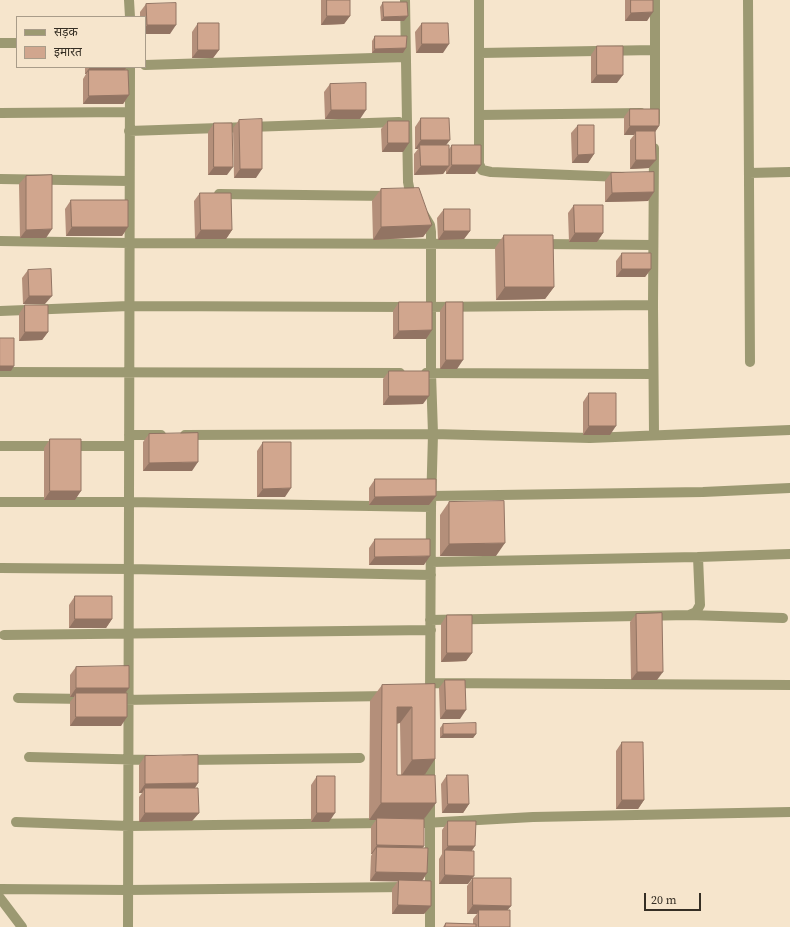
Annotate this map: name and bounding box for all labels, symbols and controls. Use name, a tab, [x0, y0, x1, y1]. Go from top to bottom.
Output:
legend	[16, 16, 146, 68]
text: सड़क	[54, 24, 78, 40]
text: इमारत	[54, 44, 82, 60]
scale bar	[646, 885, 703, 911]
text: 20 m	[651, 892, 677, 908]

